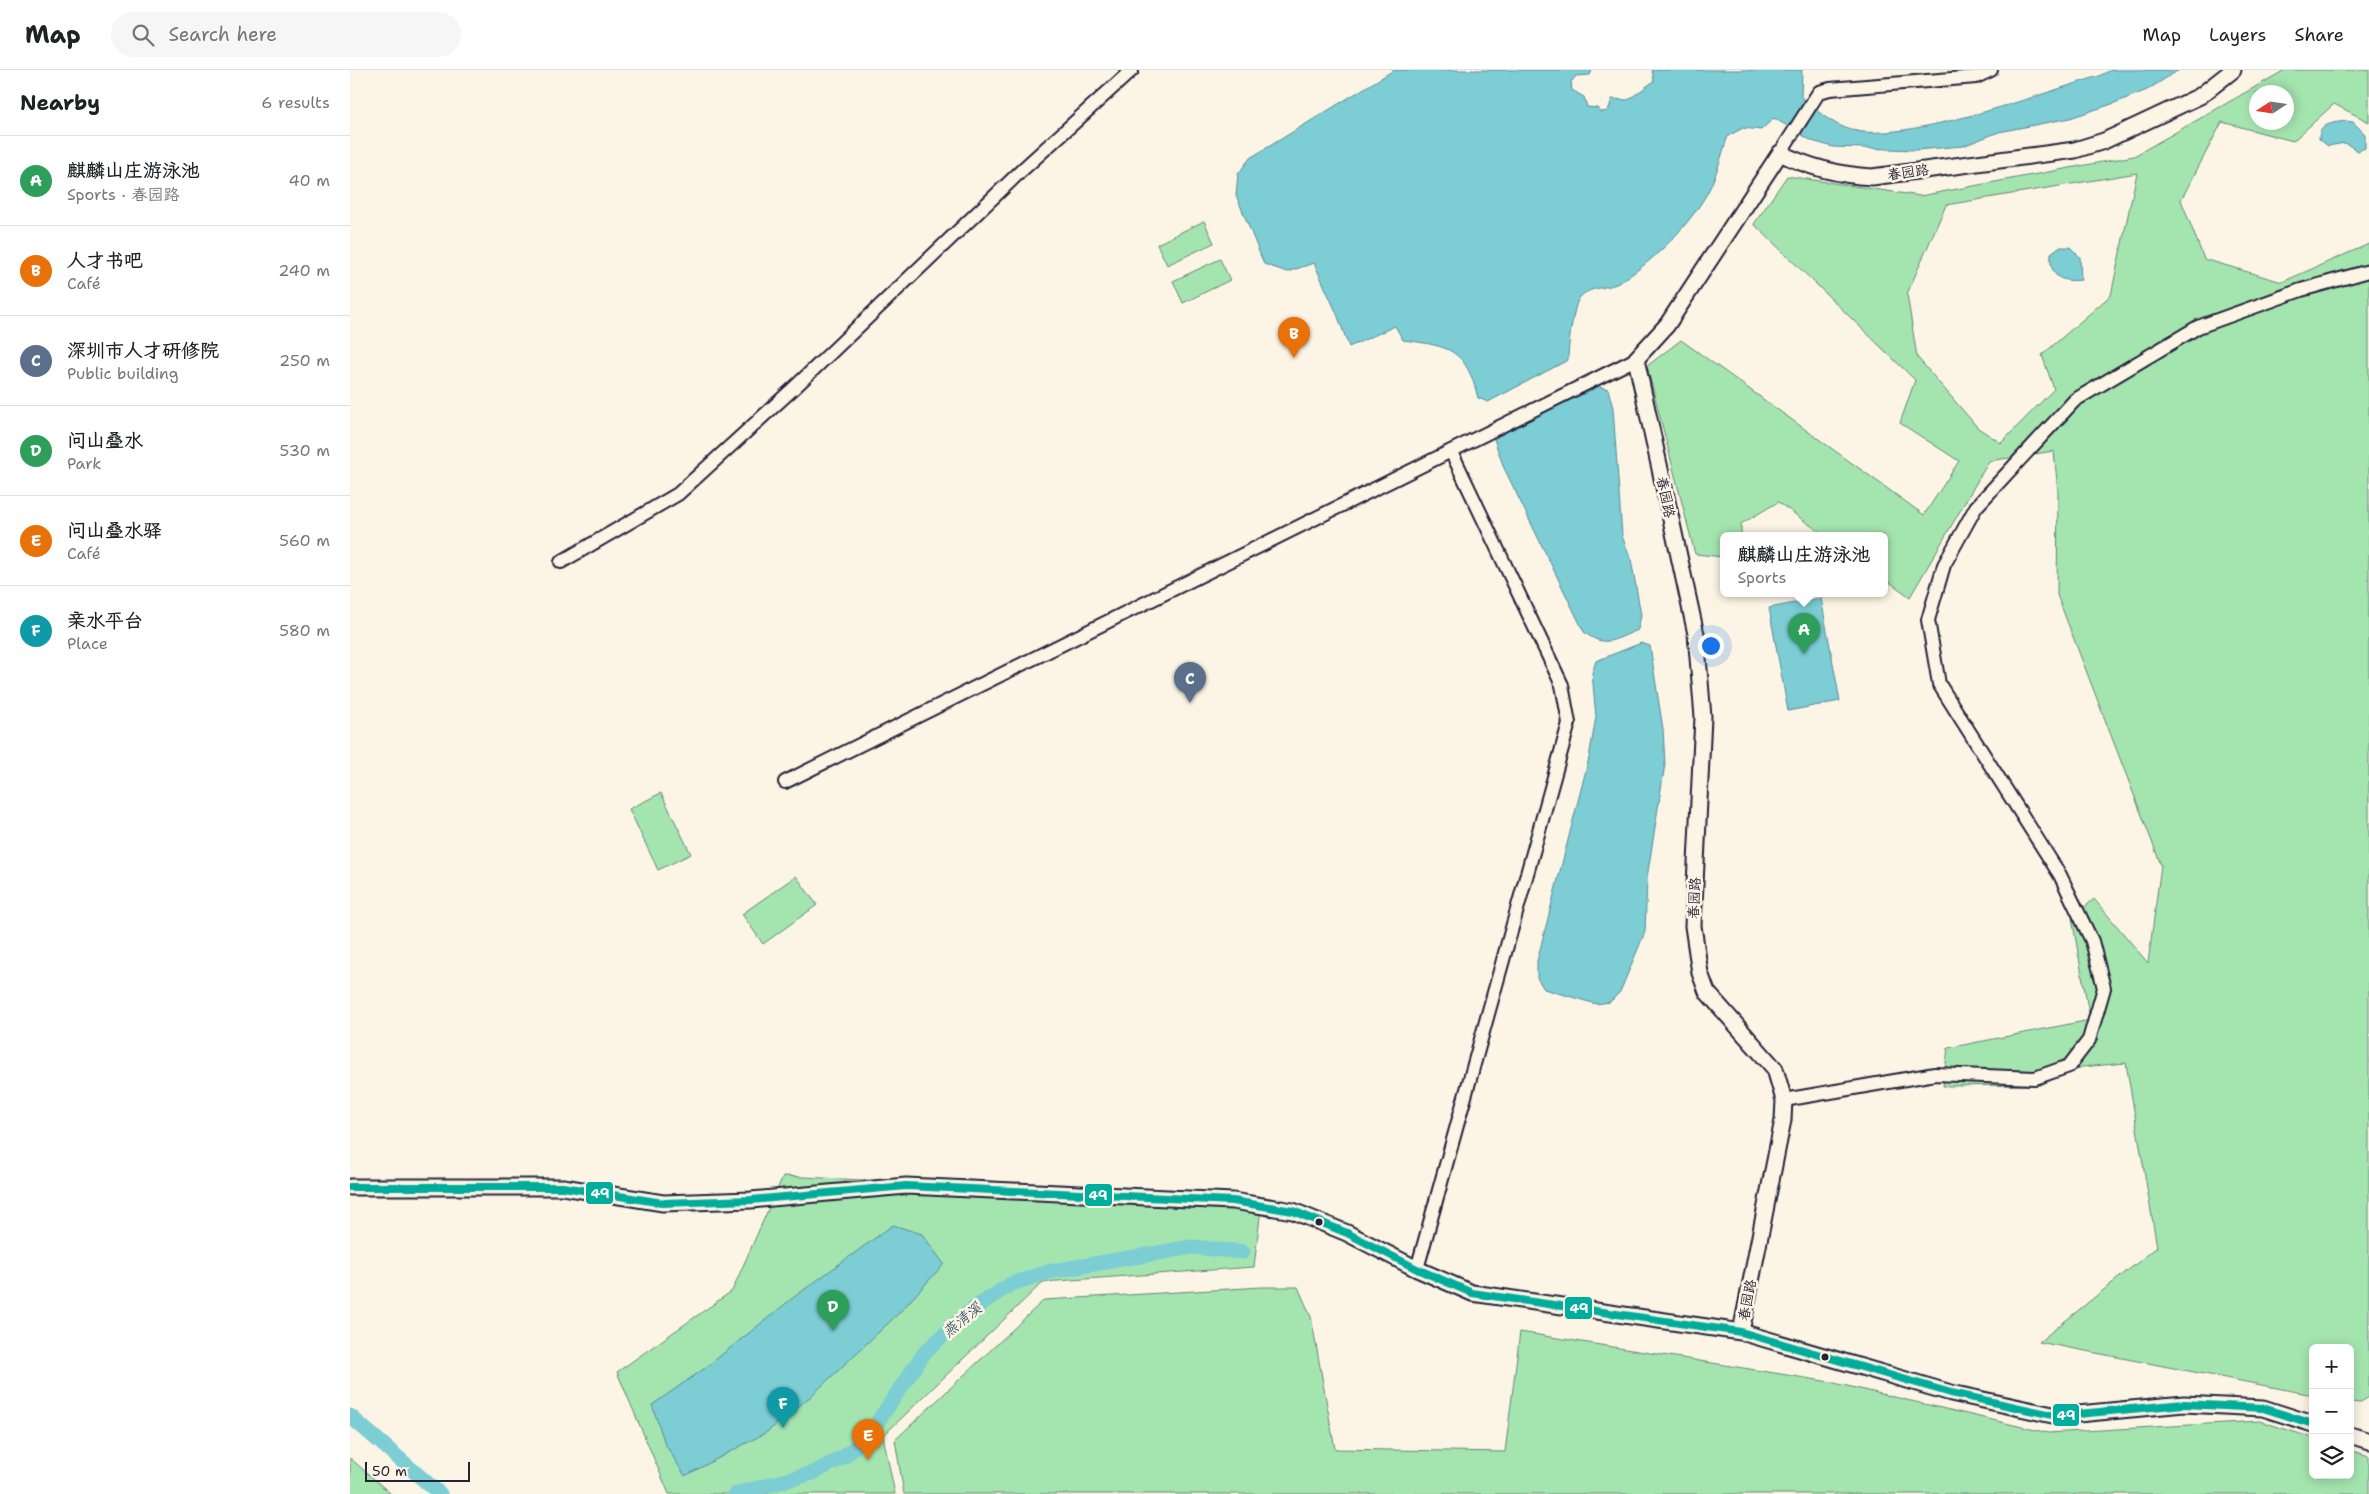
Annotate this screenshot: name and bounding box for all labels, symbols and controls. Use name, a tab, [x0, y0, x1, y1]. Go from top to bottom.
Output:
search box	[111, 12, 461, 57]
text: Map	[25, 19, 81, 51]
icon: search	[129, 21, 157, 49]
text: Search here	[169, 22, 277, 47]
text: Map	[2143, 23, 2181, 47]
text: Layers	[2209, 23, 2266, 47]
text: Share	[2294, 23, 2344, 47]
north arrow	[2249, 85, 2294, 130]
text: Nearby	[20, 89, 100, 117]
text: 6 results	[261, 92, 330, 113]
text: 麒麟山庄游泳池	[67, 158, 200, 183]
street label: 春园路	[1886, 160, 1930, 184]
text: A	[30, 170, 42, 191]
text: 40 m	[288, 170, 330, 191]
text: Sports · 春园路	[67, 184, 179, 205]
text: 人才书吧	[67, 248, 143, 273]
text: B	[31, 260, 41, 281]
text: 240 m	[278, 260, 330, 281]
text: Café	[67, 273, 101, 294]
pin: B	[1278, 317, 1310, 358]
text: 深圳市人才研修院	[67, 338, 219, 363]
text: C	[31, 350, 41, 371]
text: 250 m	[279, 350, 330, 371]
text: Public building	[67, 363, 179, 384]
text: 问山叠水	[67, 428, 143, 453]
text: D	[30, 440, 42, 461]
text: 530 m	[280, 440, 330, 461]
text: Park	[67, 453, 101, 474]
street label: 春园路	[1653, 475, 1679, 519]
text: 问山叠水驿	[67, 518, 162, 543]
text: E	[31, 530, 41, 551]
text: 560 m	[279, 530, 330, 551]
popup	[1720, 532, 1888, 597]
text: 麒麟山庄游泳池	[1737, 542, 1871, 567]
text: Café	[67, 543, 101, 564]
text: Sports	[1737, 567, 1787, 588]
text: 亲水平台	[67, 608, 143, 633]
pin: A	[1788, 613, 1820, 654]
text: F	[31, 620, 41, 641]
text: 580 m	[279, 620, 330, 641]
text: Place	[67, 633, 108, 654]
your location	[1698, 633, 1724, 659]
pin: C	[1174, 662, 1206, 703]
street label: 春园路	[1684, 877, 1704, 919]
line badge: 49	[585, 1181, 614, 1205]
line badge: 49	[1084, 1183, 1113, 1207]
text: 49	[590, 1184, 610, 1202]
text: 49	[1088, 1186, 1108, 1204]
unlabelled marker	[1314, 1217, 1324, 1227]
street label: 春园路	[1734, 1278, 1760, 1322]
pin: D	[817, 1290, 849, 1331]
line badge: 49	[1564, 1296, 1593, 1320]
water label: 燕清溪	[938, 1297, 987, 1342]
text: 49	[1569, 1299, 1589, 1317]
map controls	[2309, 1344, 2354, 1479]
button: +	[2309, 1344, 2354, 1389]
unlabelled marker	[1820, 1352, 1830, 1362]
pin: F	[767, 1387, 799, 1428]
button: −	[2309, 1389, 2354, 1434]
line badge: 49	[2052, 1403, 2080, 1427]
text: 49	[2056, 1406, 2076, 1424]
pin: E	[852, 1419, 884, 1460]
button: layers	[2309, 1434, 2354, 1479]
scale bar	[365, 1459, 470, 1482]
text: 50 m	[372, 1462, 407, 1480]

